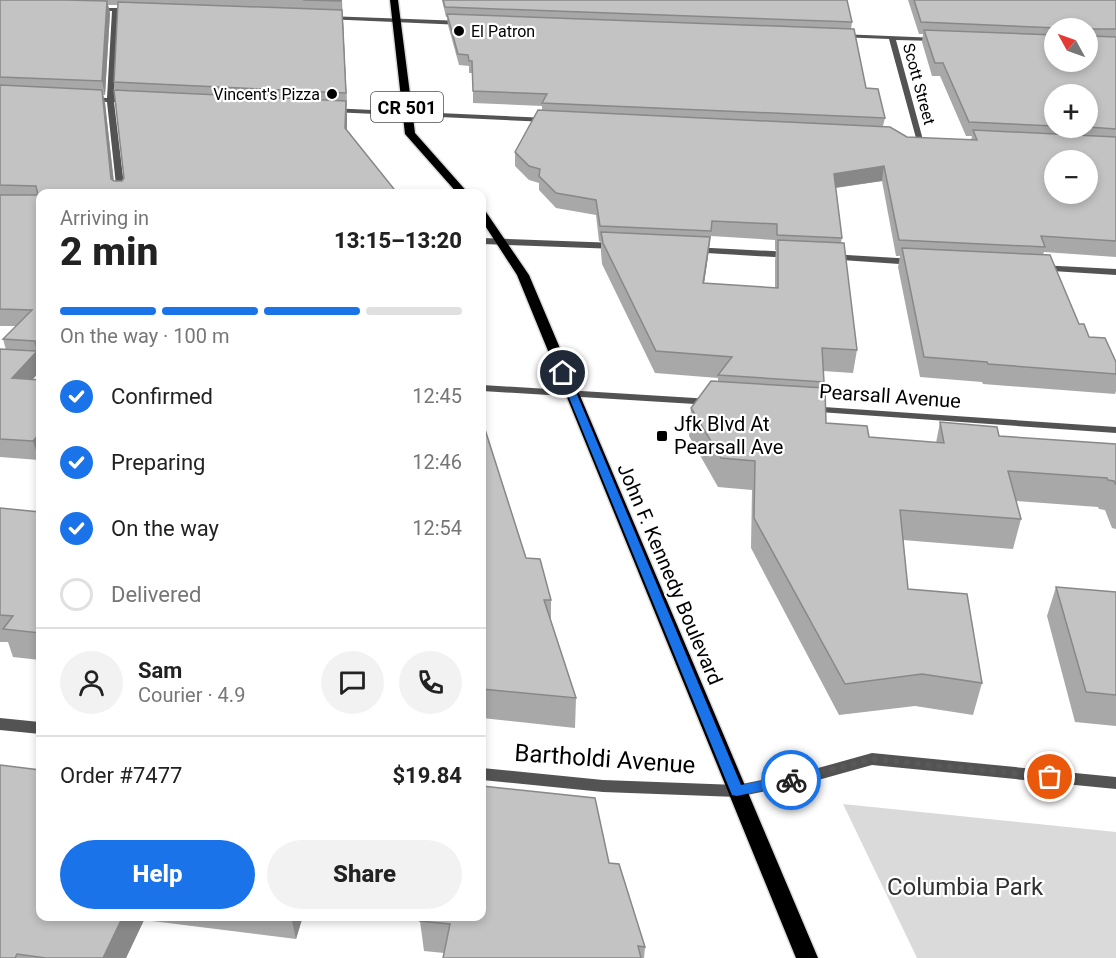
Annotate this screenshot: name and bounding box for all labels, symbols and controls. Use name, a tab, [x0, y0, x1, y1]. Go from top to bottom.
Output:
north arrow	[1044, 18, 1098, 72]
map controls	[1044, 18, 1098, 204]
place label: El Patron	[471, 22, 535, 41]
marker: El Patron	[452, 24, 466, 38]
street label: Scott Street	[899, 41, 939, 127]
button: +	[1044, 84, 1098, 138]
place label: Vincent's Pizza	[213, 85, 320, 104]
marker: Vincent's Pizza	[325, 87, 339, 101]
road number: CR 501	[371, 92, 443, 122]
button: −	[1044, 150, 1098, 204]
text: Arriving in	[60, 206, 149, 230]
text: 13:15–13:20	[334, 228, 462, 253]
text: 2 min	[60, 229, 158, 275]
text: On the way · 100 m	[60, 324, 229, 348]
pin	[537, 347, 588, 398]
icon: home	[546, 356, 579, 389]
street label: Pearsall Avenue	[818, 379, 962, 413]
icon: check	[60, 380, 93, 413]
text: Confirmed	[111, 384, 213, 409]
text: 12:45	[412, 384, 462, 408]
place label: Jfk Blvd At Pearsall Ave	[674, 412, 783, 459]
marker: Jfk Blvd At Pearsall Ave	[655, 429, 669, 443]
icon: check	[60, 446, 93, 479]
text: Preparing	[111, 450, 205, 475]
text: 12:46	[412, 450, 462, 474]
street label: John F. Kennedy Boulevard	[612, 460, 728, 688]
icon: check	[60, 512, 93, 545]
text: On the way	[111, 516, 219, 541]
text: 12:54	[412, 516, 462, 540]
text: Delivered	[111, 582, 201, 607]
button: person	[60, 651, 123, 714]
button: chat	[321, 651, 384, 714]
button: phone	[399, 651, 462, 714]
text: Sam	[138, 658, 182, 683]
text: Courier · 4.9	[138, 683, 245, 707]
street label: Bartholdi Avenue	[514, 739, 696, 779]
courier	[761, 750, 821, 810]
pin	[1024, 751, 1075, 802]
icon: bag	[1033, 760, 1066, 793]
text: Order #7477	[60, 763, 182, 788]
text: $19.84	[393, 763, 462, 788]
icon: bike	[775, 764, 808, 797]
button: Help	[60, 840, 255, 909]
button: Share	[267, 840, 462, 909]
park label: Columbia Park	[887, 873, 1044, 901]

